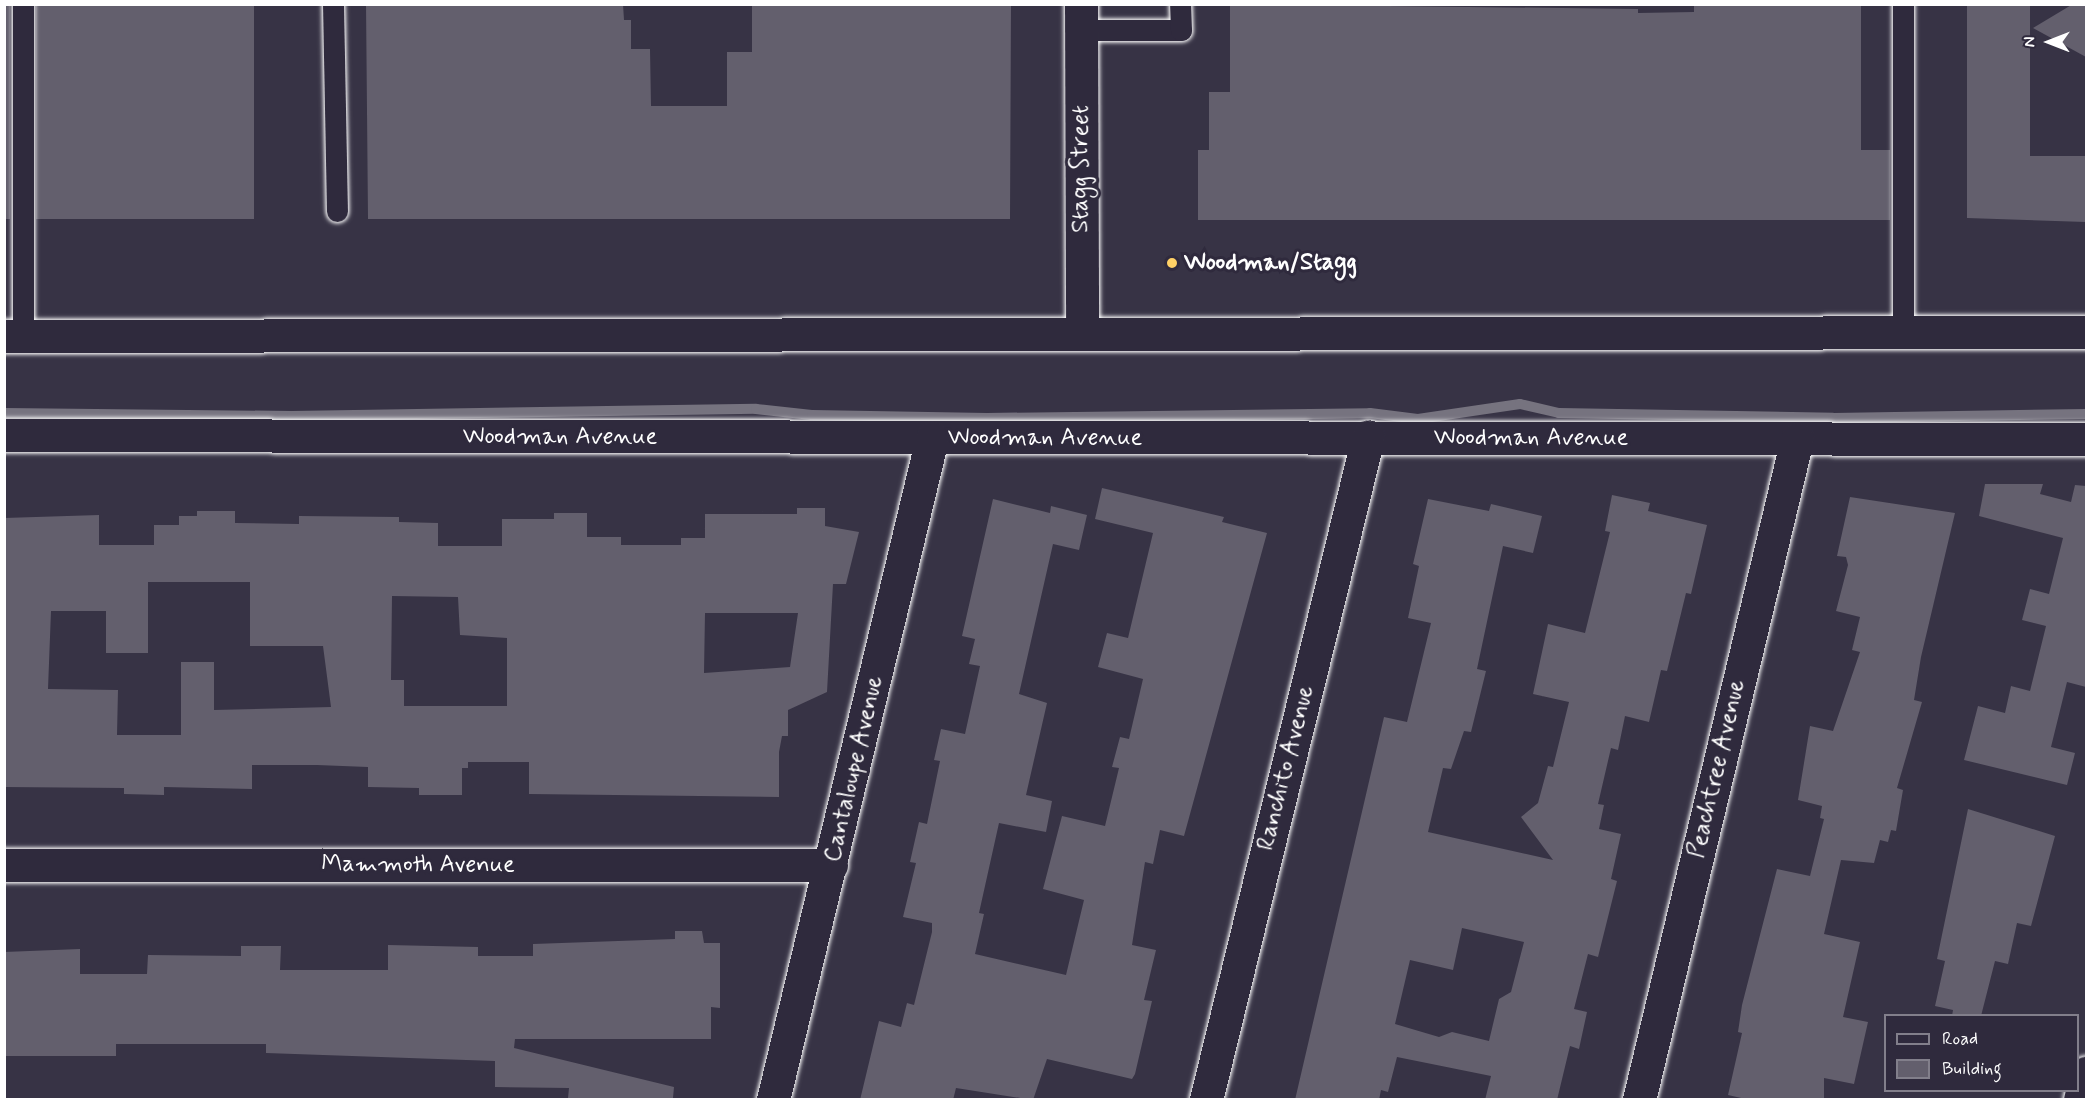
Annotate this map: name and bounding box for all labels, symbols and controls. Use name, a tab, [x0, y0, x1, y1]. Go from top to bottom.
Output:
north arrow	[2019, 12, 2079, 72]
text: N	[2020, 37, 2041, 47]
street label: Stagg Street	[1067, 103, 1095, 235]
place label: Woodman/Stagg	[1184, 249, 1357, 277]
marker: Woodman/Stagg	[1165, 256, 1179, 270]
street label: Woodman Avenue	[466, 423, 654, 451]
street label: Woodman Avenue	[951, 424, 1139, 452]
street label: Woodman Avenue	[1437, 424, 1625, 452]
street label: Cantaloupe Avenue	[818, 671, 890, 867]
street label: Peachtree Avenue	[1682, 675, 1752, 863]
street label: Ranchito Avenue	[1251, 681, 1321, 855]
street label: Mammoth Avenue	[321, 851, 515, 879]
legend	[1884, 1014, 2079, 1092]
text: Road	[1942, 1027, 1978, 1051]
text: Building	[1942, 1057, 2002, 1081]

